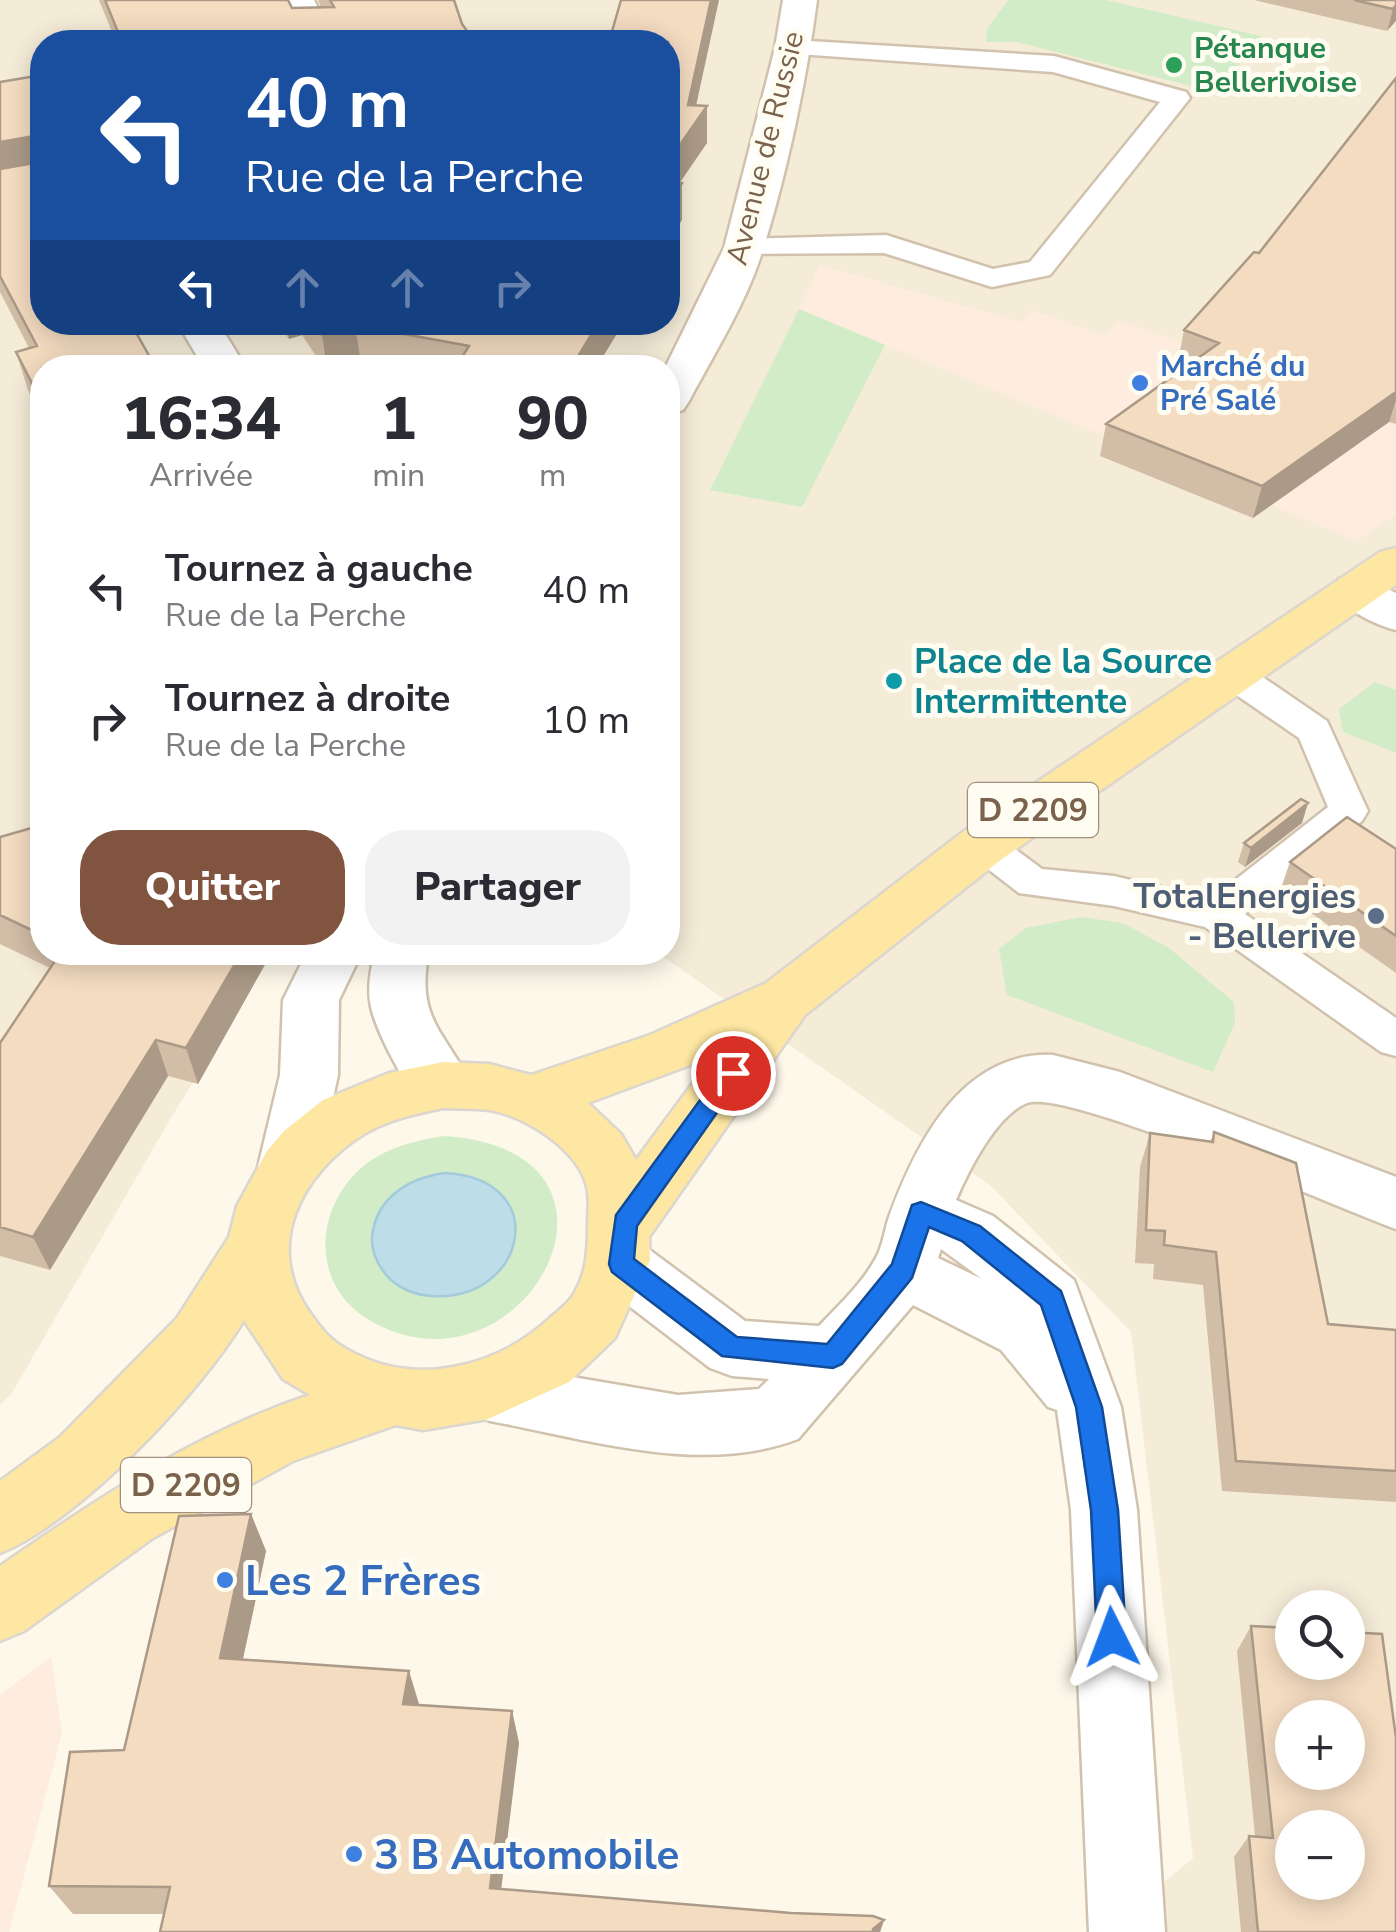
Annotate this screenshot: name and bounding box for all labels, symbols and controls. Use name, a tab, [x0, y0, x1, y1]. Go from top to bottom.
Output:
street label: Avenue de Russie	[717, 27, 814, 269]
place label: Pétanque Bellerivoise	[1194, 28, 1357, 103]
marker: Pétanque Bellerivoise	[1163, 54, 1185, 76]
text: 40 m	[245, 56, 409, 152]
icon: left	[80, 70, 210, 200]
text: Rue de la Perche	[245, 147, 584, 208]
icon: left	[170, 260, 225, 315]
icon: ahead	[275, 260, 330, 315]
icon: ahead	[380, 260, 435, 315]
icon: right	[485, 260, 540, 315]
place label: Marché du Pré Salé	[1160, 346, 1305, 421]
marker: Marché du Pré Salé	[1129, 372, 1151, 394]
text: 16:34	[121, 378, 281, 460]
text: 1	[381, 378, 417, 460]
text: 90	[517, 378, 589, 460]
text: Arrivée	[149, 454, 253, 497]
text: min	[372, 454, 425, 497]
text: m	[539, 454, 566, 497]
text: Tournez à gauche	[165, 543, 473, 594]
icon: left	[80, 563, 135, 618]
text: 40 m	[542, 565, 630, 616]
text: Rue de la Perche	[165, 594, 406, 637]
place label: Place de la Source Intermittente	[914, 638, 1212, 725]
marker: Place de la Source Intermittente	[883, 670, 905, 692]
text: Tournez à droite	[165, 673, 450, 724]
icon: right	[80, 693, 135, 748]
text: 10 m	[542, 695, 630, 746]
text: Rue de la Perche	[165, 724, 406, 767]
road number: D 2209	[968, 783, 1098, 837]
button: Quitter	[80, 830, 345, 945]
button: Partager	[365, 830, 630, 945]
place label: TotalEnergies - Bellerive	[1133, 873, 1356, 960]
marker: TotalEnergies - Bellerive	[1365, 905, 1387, 927]
pin	[691, 1031, 776, 1116]
icon: arrive	[706, 1046, 761, 1101]
road number: D 2209	[121, 1458, 251, 1512]
place label: Les 2 Frères	[245, 1553, 481, 1610]
marker: Les 2 Frères	[214, 1569, 236, 1591]
position arrow	[1060, 1585, 1164, 1689]
map controls	[1275, 1590, 1365, 1900]
button: search	[1275, 1590, 1365, 1680]
button: +	[1275, 1700, 1365, 1790]
button: −	[1275, 1810, 1365, 1900]
place label: 3 B Automobile	[374, 1827, 679, 1884]
marker: 3 B Automobile	[343, 1843, 365, 1865]

